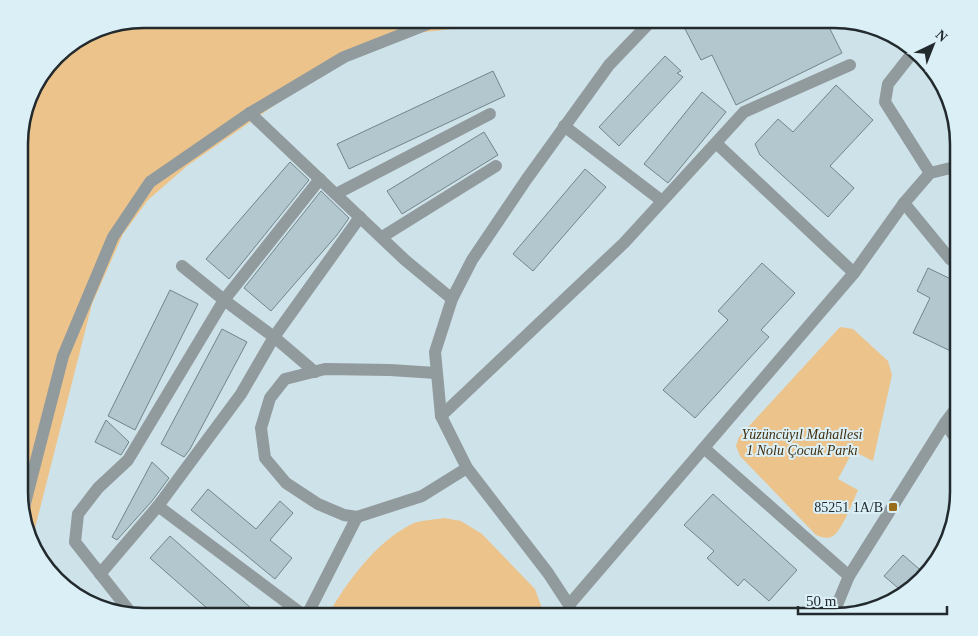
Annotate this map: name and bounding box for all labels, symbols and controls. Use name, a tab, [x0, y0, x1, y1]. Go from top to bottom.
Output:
north arrow	[908, 20, 958, 70]
text: N	[933, 27, 950, 45]
park label: Yüzüncüyıl Mahallesi 1 Nolu Çocuk Parkı	[742, 427, 863, 458]
place label: 85251 1A/B	[814, 500, 883, 515]
marker: 85251 1A/B	[887, 501, 899, 513]
scale bar	[798, 584, 947, 616]
text: 50 m	[806, 593, 837, 609]

